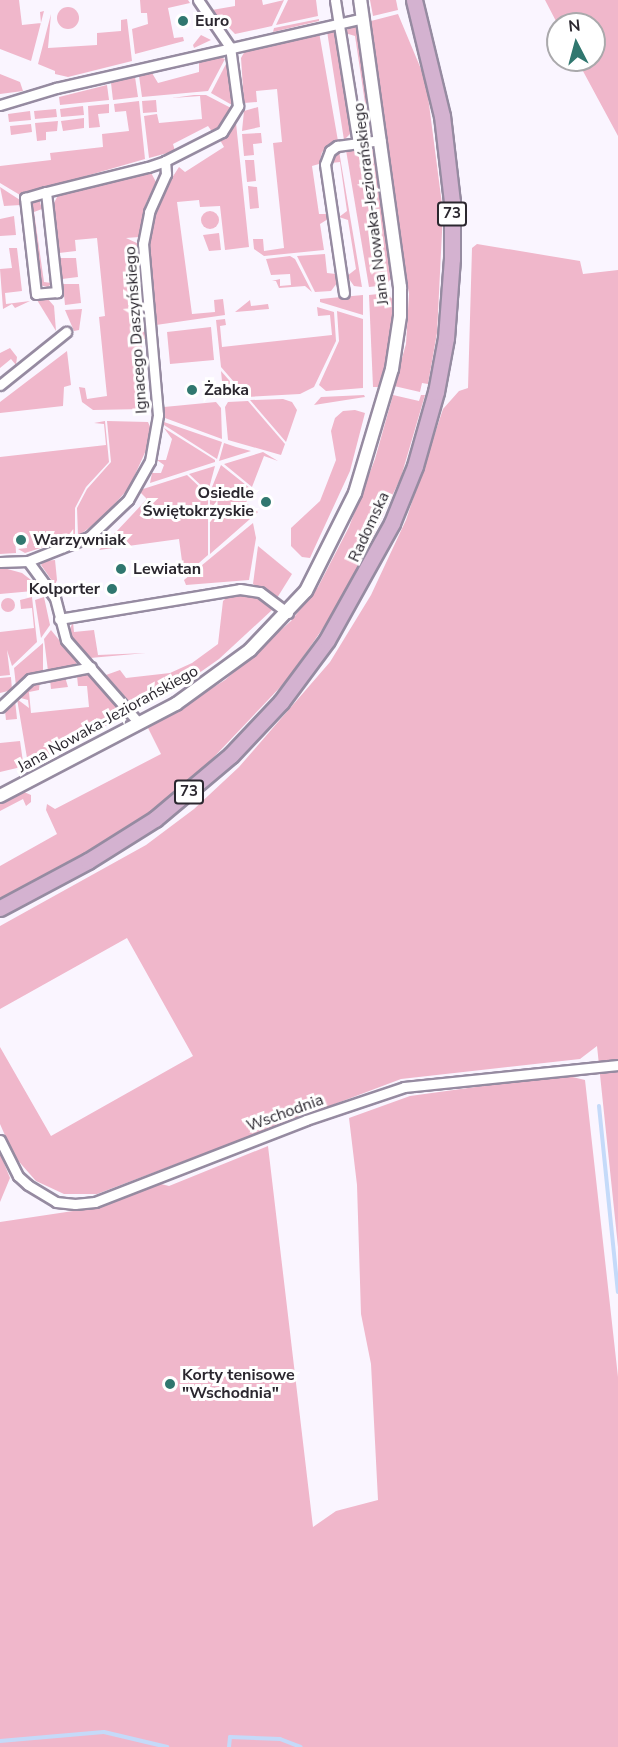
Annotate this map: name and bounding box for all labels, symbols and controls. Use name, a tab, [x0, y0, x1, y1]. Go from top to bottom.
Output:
place label: Euro	[195, 11, 229, 31]
north arrow	[546, 12, 606, 72]
marker: Euro	[176, 14, 190, 28]
text: N	[567, 15, 581, 38]
street label: Jana Nowaka-Jeziorańskiego	[349, 102, 393, 306]
road number: 73	[437, 202, 467, 226]
street label: Ignacego Daszyńskiego	[121, 246, 151, 414]
place label: Żabka	[204, 380, 249, 400]
marker: Żabka	[185, 383, 199, 397]
place label: Osiedle Świętokrzyskie	[143, 483, 254, 521]
street label: Radomska	[344, 489, 394, 565]
marker: Osiedle Świętokrzyskie	[259, 495, 273, 509]
place label: Warzywniak	[33, 530, 126, 550]
marker: Warzywniak	[14, 533, 28, 547]
place label: Lewiatan	[133, 559, 201, 579]
marker: Lewiatan	[114, 562, 128, 576]
place label: Kolporter	[29, 579, 100, 599]
marker: Kolporter	[105, 582, 119, 596]
street label: Jana Nowaka-Jeziorańskiego	[14, 661, 202, 777]
road number: 73	[174, 780, 204, 804]
street label: Wschodnia	[244, 1090, 326, 1136]
place label: Korty tenisowe "Wschodnia"	[182, 1365, 295, 1403]
marker: Korty tenisowe "Wschodnia"	[163, 1377, 177, 1391]

